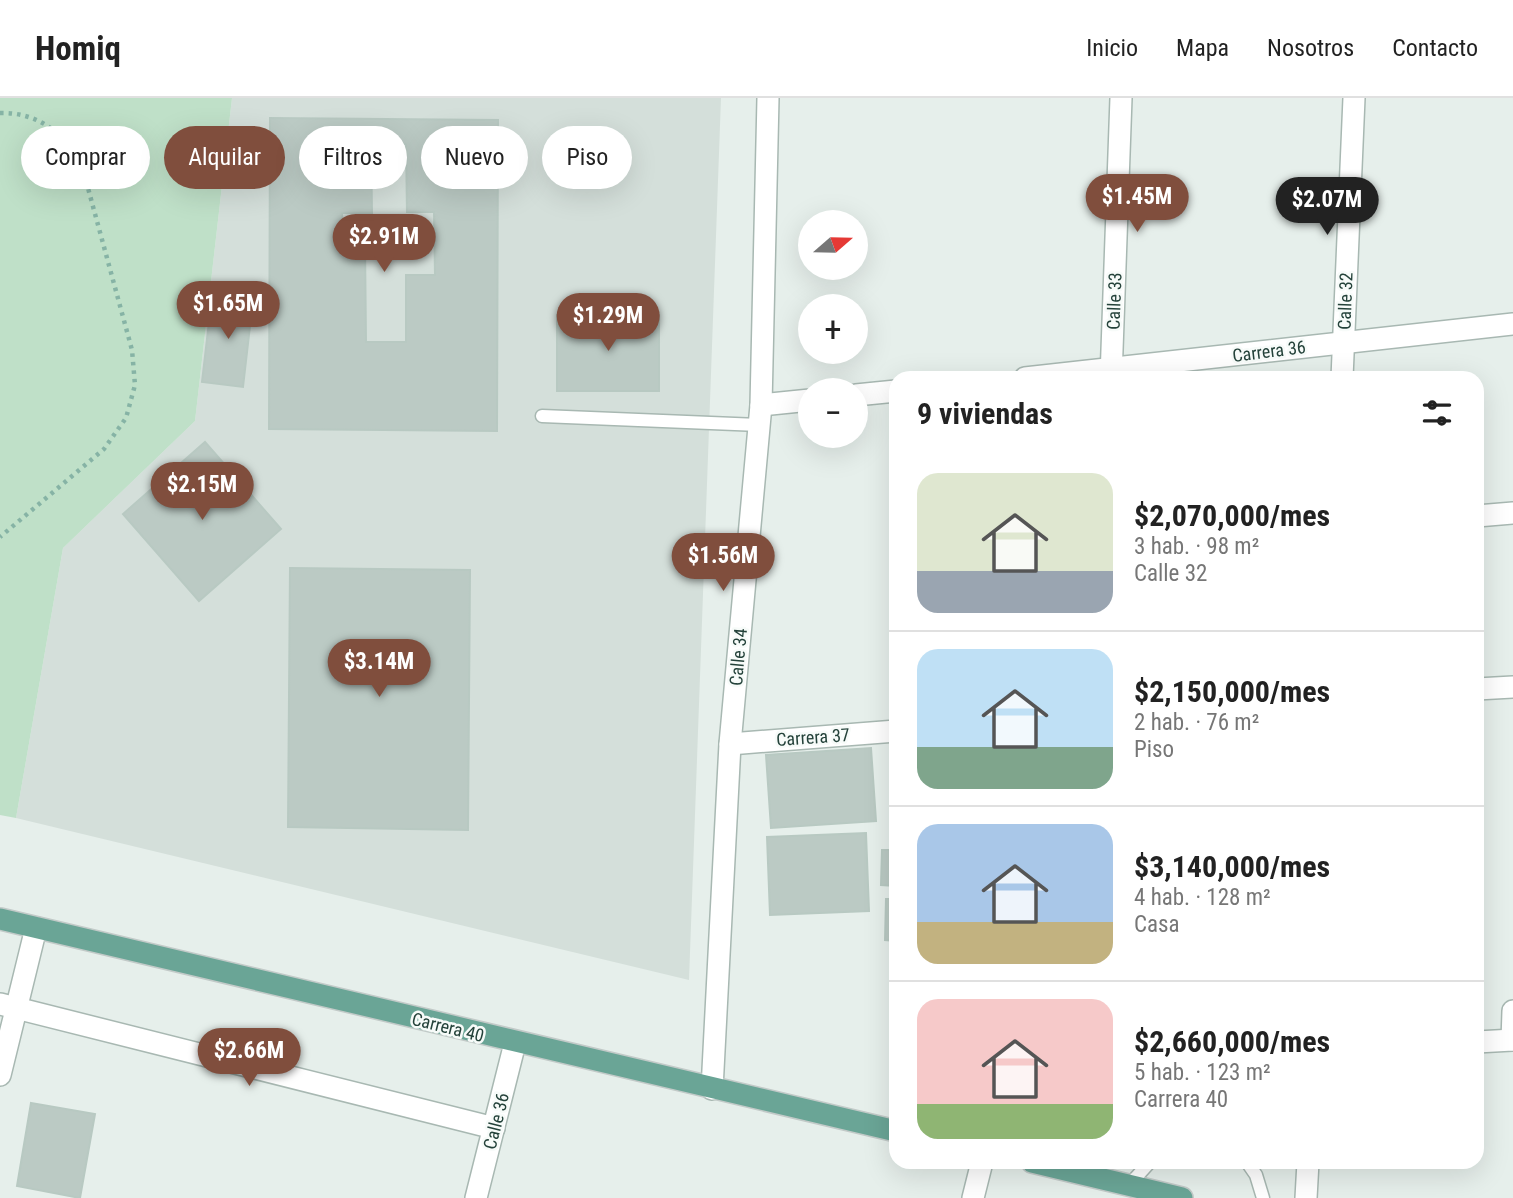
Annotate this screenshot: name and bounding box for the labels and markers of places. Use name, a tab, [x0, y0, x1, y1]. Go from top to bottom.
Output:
pin: $1.45M	[1080, 174, 1194, 234]
pin: $2.07M	[1270, 178, 1384, 237]
pin: $2.91M	[327, 214, 441, 274]
pin: $1.65M	[171, 282, 285, 341]
pin: $1.29M	[551, 294, 665, 353]
pin: $2.15M	[145, 462, 259, 522]
pin: $1.56M	[666, 533, 780, 593]
pin: $3.14M	[322, 640, 436, 699]
pin: $2.66M	[192, 1028, 306, 1088]

